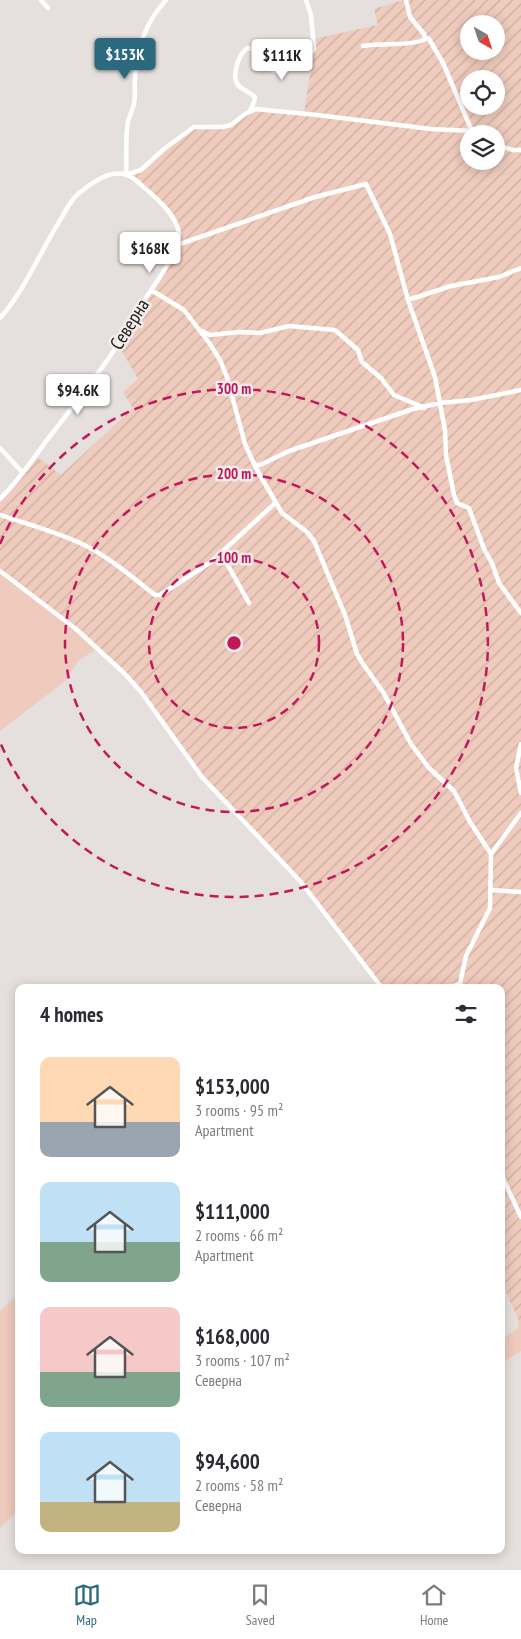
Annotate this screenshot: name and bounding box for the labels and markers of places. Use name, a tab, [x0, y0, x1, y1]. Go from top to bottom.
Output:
pin: $153K	[90, 38, 160, 80]
pin: $111K	[247, 38, 317, 81]
pin: $168K	[115, 232, 185, 274]
pin: $94.6K	[37, 374, 119, 416]
centre of rings	[225, 634, 243, 652]

